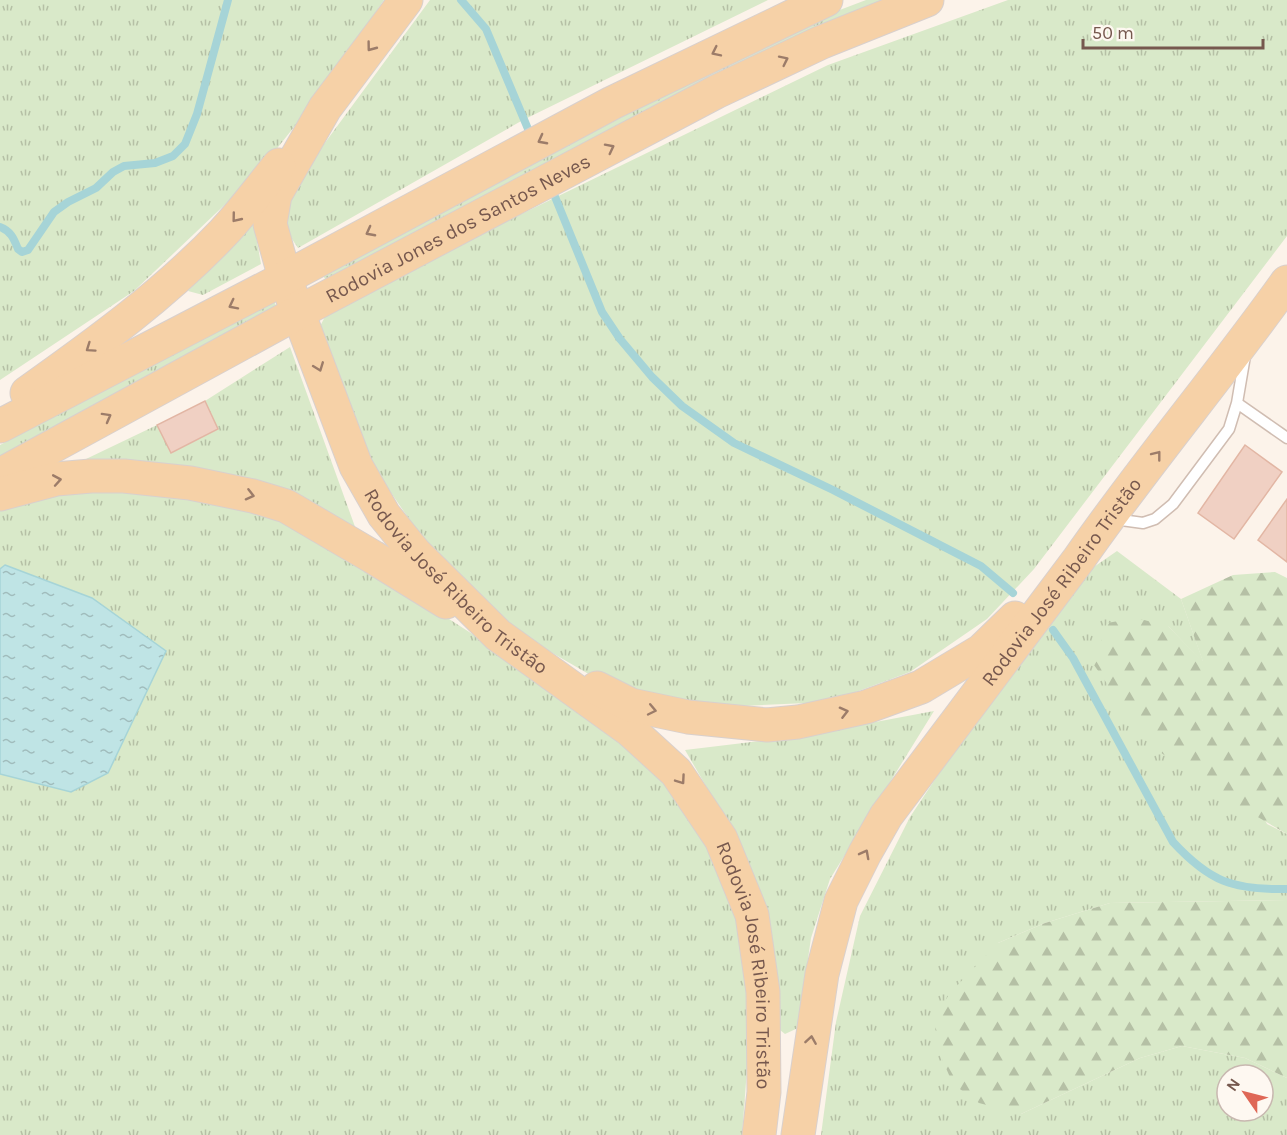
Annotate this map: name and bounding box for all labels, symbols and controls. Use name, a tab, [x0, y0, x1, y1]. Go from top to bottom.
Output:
scale bar	[1083, 12, 1263, 50]
text: 50 m	[1092, 22, 1134, 44]
one-way arrow	[367, 40, 378, 51]
one-way arrow	[712, 45, 723, 57]
one-way arrow	[778, 55, 789, 67]
one-way arrow	[538, 133, 548, 144]
one-way arrow	[604, 143, 615, 155]
street label: Rodovia Jones dos Santos Neves	[321, 149, 594, 308]
one-way arrow	[232, 211, 243, 222]
one-way arrow	[366, 225, 377, 237]
one-way arrow	[228, 298, 239, 310]
one-way arrow	[86, 341, 97, 352]
one-way arrow	[312, 361, 325, 372]
one-way arrow	[101, 413, 111, 424]
one-way arrow	[1149, 451, 1160, 462]
street label: Rodovia José Ribeiro Tristão	[976, 473, 1146, 690]
one-way arrow	[52, 474, 61, 486]
street label: Rodovia José Ribeiro Tristão	[360, 484, 552, 679]
one-way arrow	[244, 488, 254, 501]
one-way arrow	[647, 702, 657, 715]
one-way arrow	[839, 707, 849, 720]
one-way arrow	[674, 774, 685, 785]
street label: Rodovia José Ribeiro Tristão	[712, 838, 775, 1089]
one-way arrow	[858, 850, 869, 860]
one-way arrow	[805, 1035, 817, 1045]
north arrow	[1215, 1063, 1275, 1123]
text: N	[1222, 1075, 1244, 1095]

